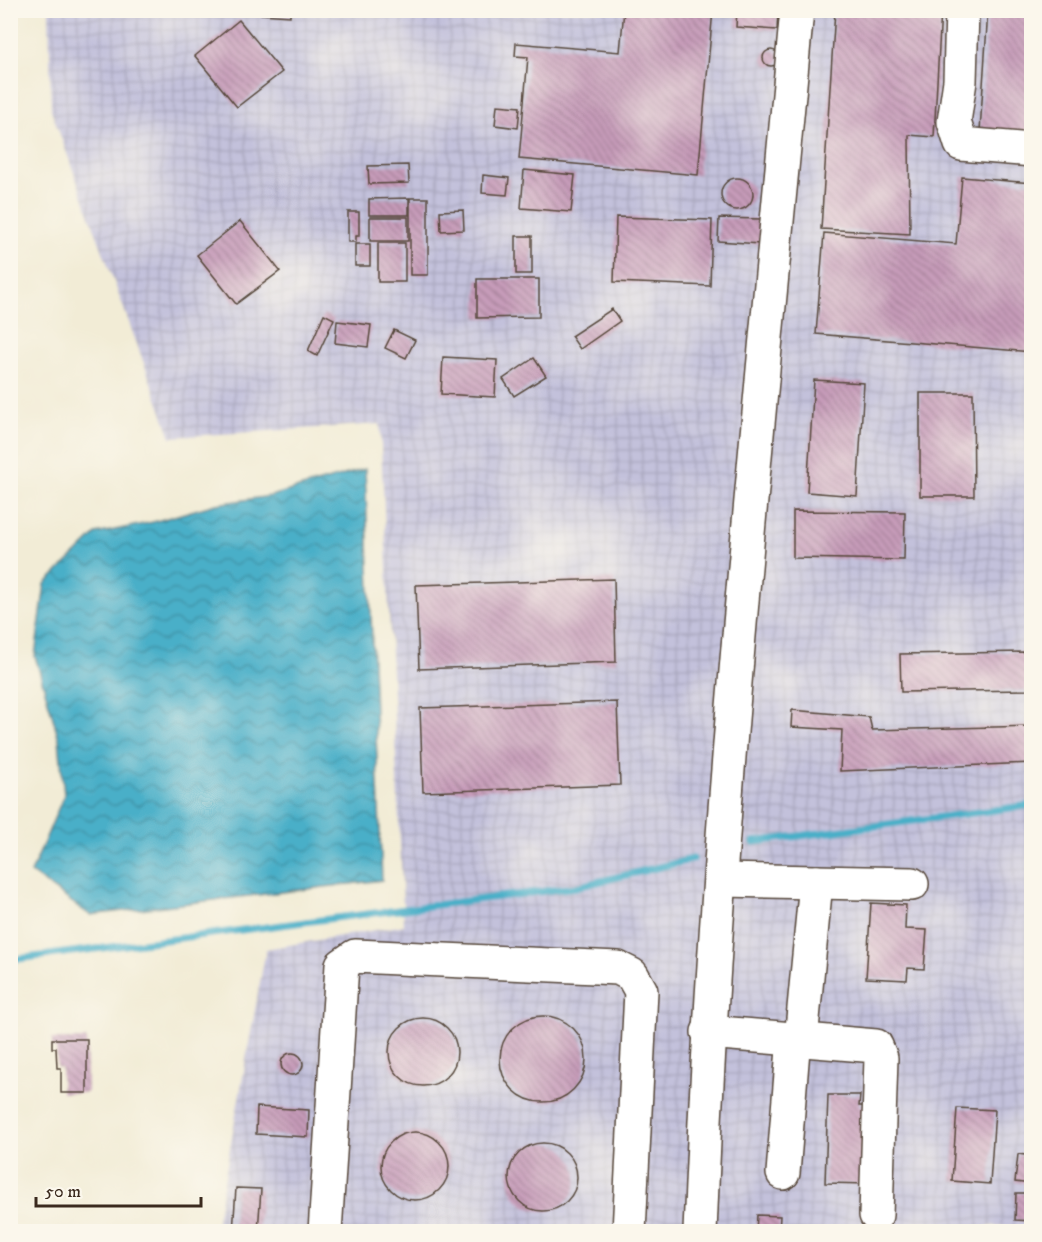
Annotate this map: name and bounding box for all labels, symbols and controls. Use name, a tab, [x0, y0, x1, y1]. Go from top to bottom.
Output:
scale bar	[36, 1170, 201, 1208]
text: 50 m	[45, 1181, 81, 1203]

